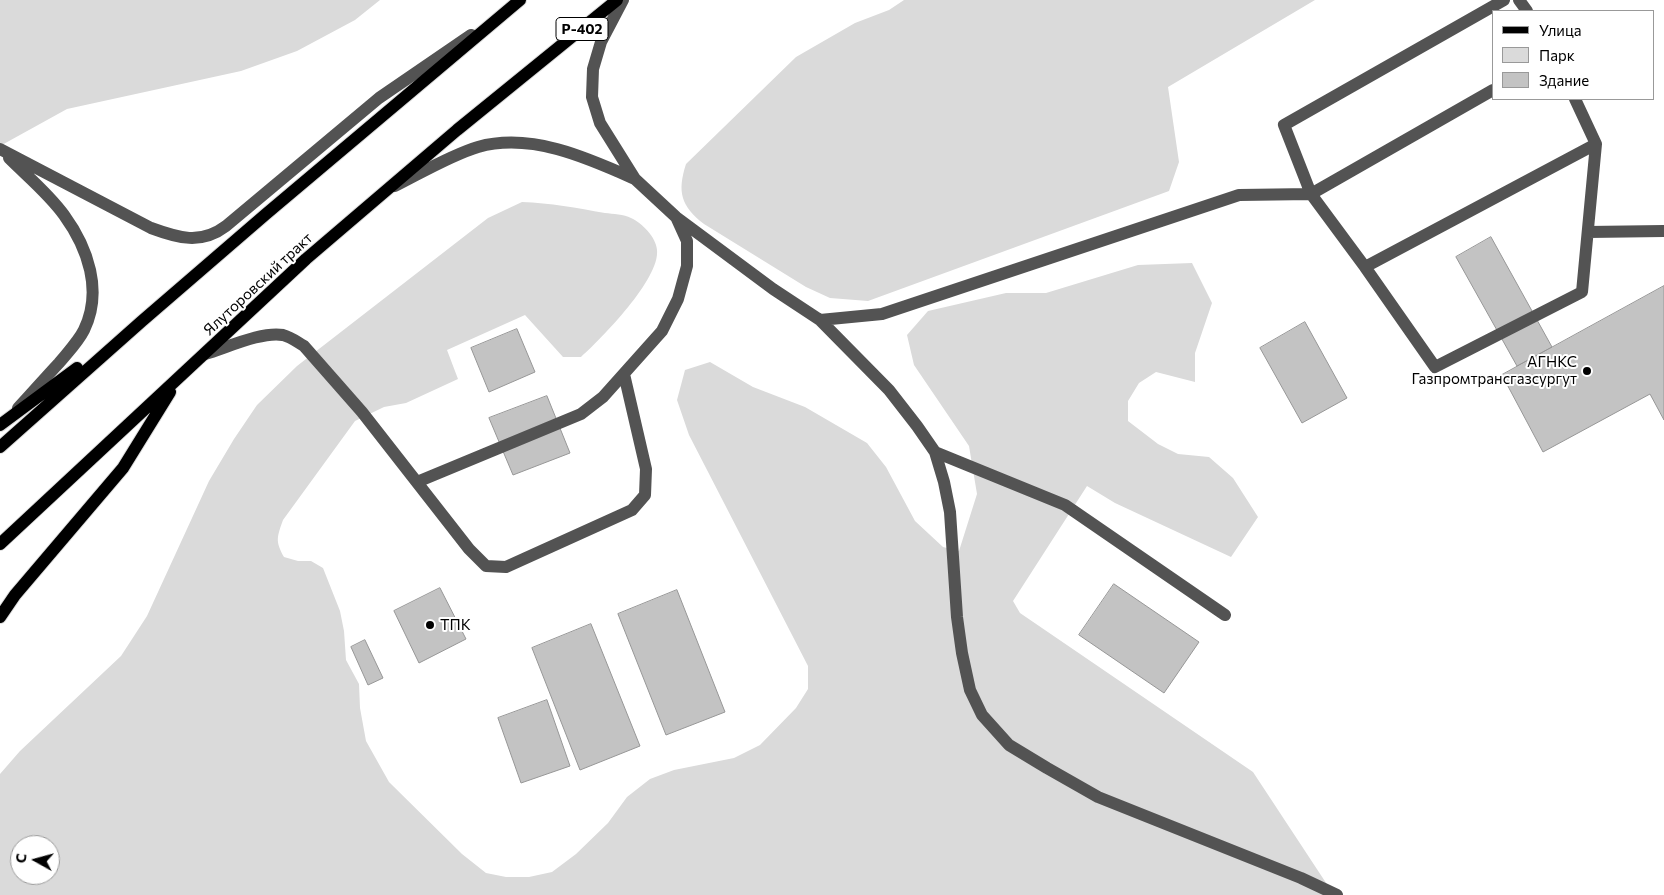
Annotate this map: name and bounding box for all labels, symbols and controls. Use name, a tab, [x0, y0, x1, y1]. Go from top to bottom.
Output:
legend	[1492, 10, 1654, 100]
road number: Р-402	[556, 18, 608, 40]
text: Улица	[1539, 21, 1581, 39]
text: Парк	[1539, 46, 1575, 64]
text: Здание	[1539, 71, 1589, 89]
street label: Ялуторовский тракт	[200, 229, 316, 339]
place label: АГНКС Газпромтрансгазсургут	[1411, 353, 1577, 388]
marker: АГНКС Газпромтрансгазсургут	[1581, 365, 1593, 377]
place label: ТПК	[440, 616, 471, 634]
marker: ТПК	[424, 619, 436, 631]
north arrow	[10, 835, 60, 885]
text: С	[12, 852, 30, 864]

